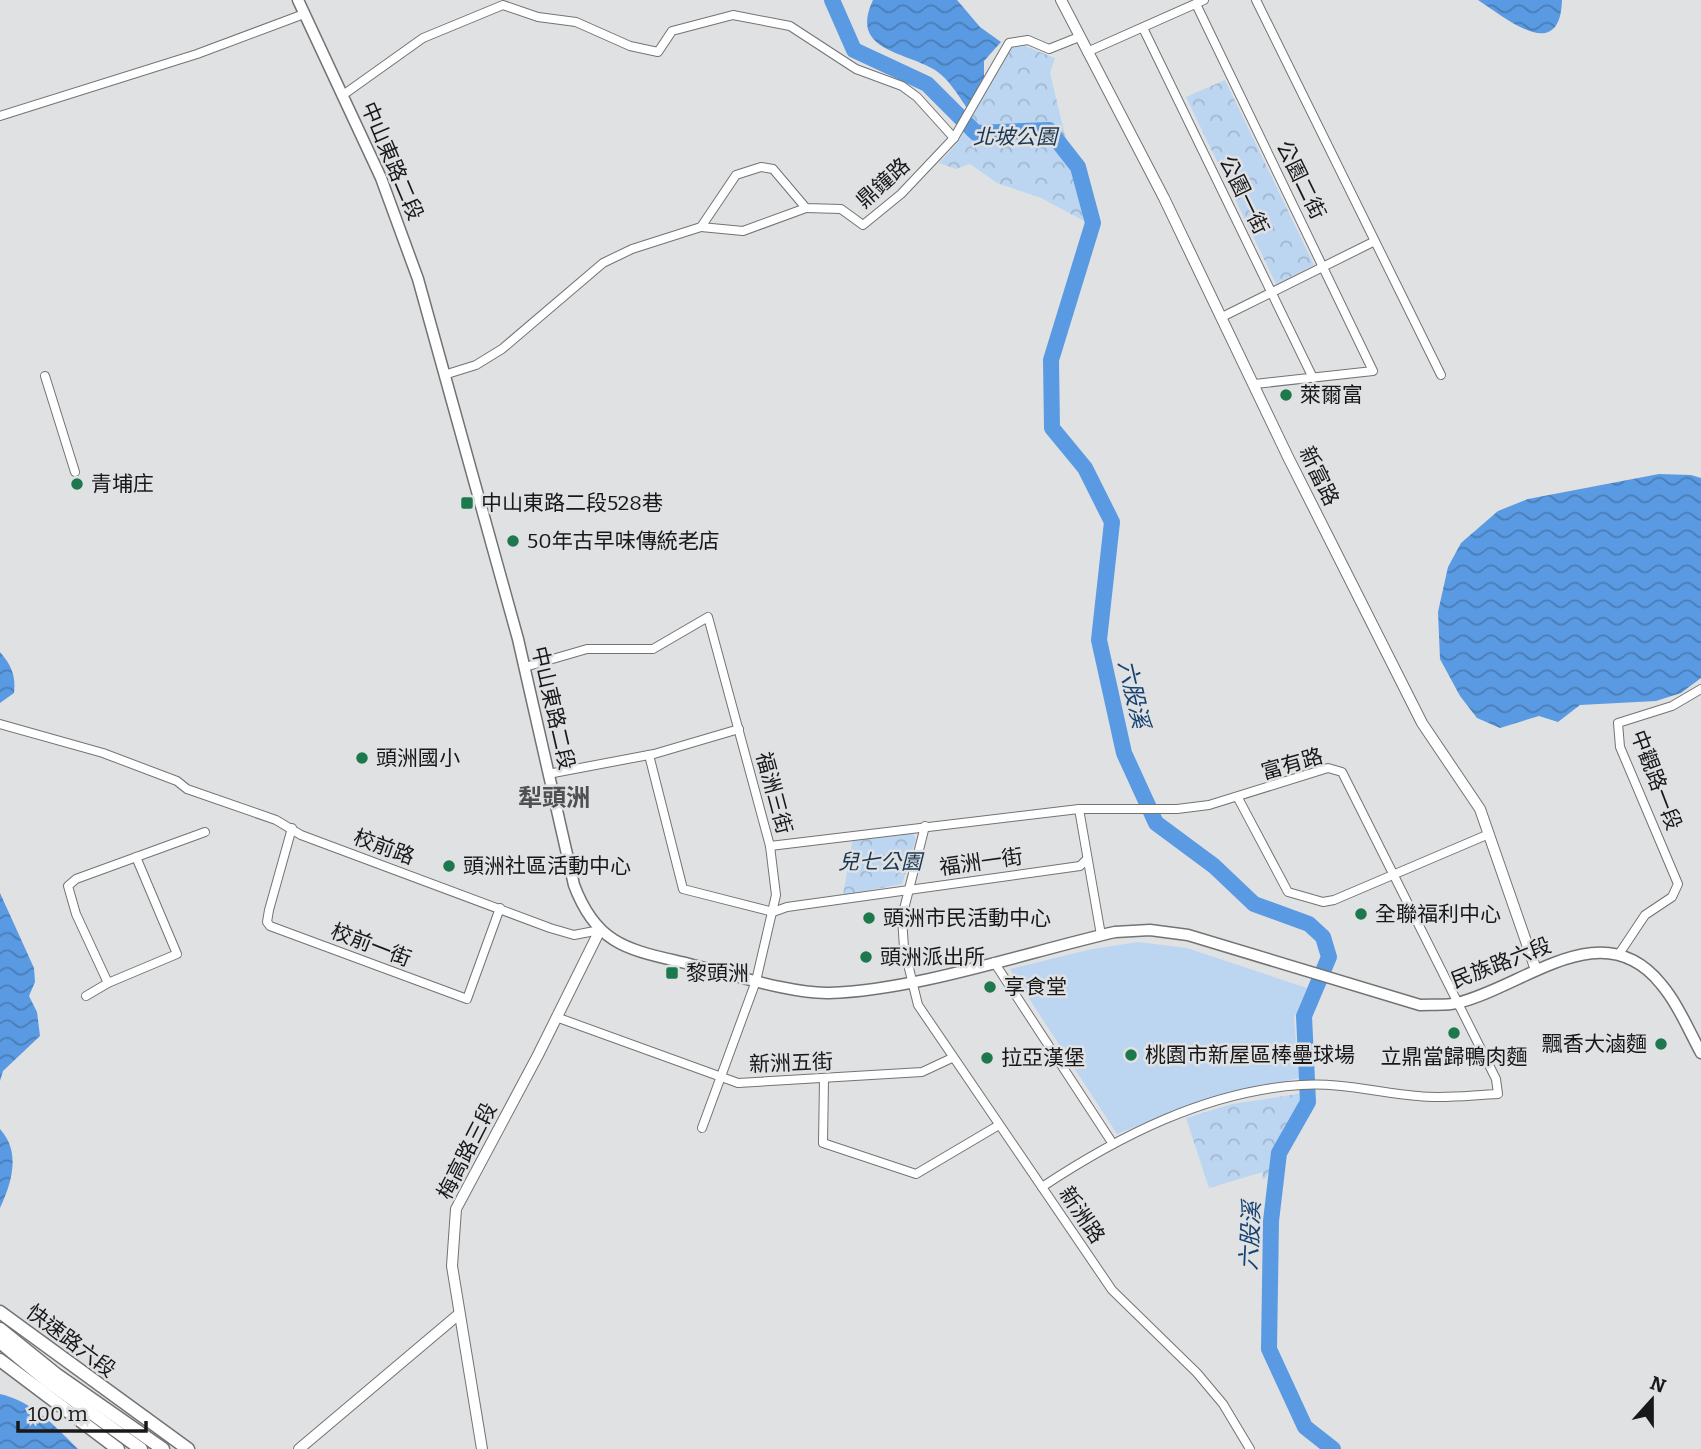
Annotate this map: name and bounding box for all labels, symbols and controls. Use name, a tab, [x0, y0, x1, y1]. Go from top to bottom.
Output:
street label: 中山東路二段	[355, 98, 429, 224]
park label: 北坡公園	[973, 124, 1060, 150]
street label: 公園二街	[1271, 137, 1331, 223]
street label: 鼎鐘路	[851, 152, 915, 214]
street label: 公園一街	[1214, 152, 1274, 238]
place label: 萊爾富	[1300, 382, 1363, 408]
marker: 萊爾富	[1278, 387, 1294, 403]
street label: 新富路	[1294, 442, 1344, 510]
place label: 青埔庄	[91, 471, 154, 497]
marker: 青埔庄	[69, 476, 85, 492]
place label: 中山東路二段528巷	[481, 490, 663, 516]
marker: 中山東路二段528巷	[459, 495, 475, 511]
place label: 50年古早味傳統老店	[527, 528, 720, 554]
marker: 50年古早味傳統老店	[505, 533, 521, 549]
street label: 中山東路二段	[526, 644, 580, 772]
water label: 六股溪	[1113, 657, 1156, 734]
street label: 中觀路一段	[1625, 726, 1687, 834]
street label: 富有路	[1258, 743, 1326, 785]
place label: 頭洲國小	[376, 745, 460, 771]
street label: 福洲三街	[751, 749, 797, 837]
marker: 頭洲國小	[354, 750, 370, 766]
district label: 犁頭洲	[518, 784, 590, 812]
street label: 校前路	[350, 824, 418, 870]
street label: 福洲一街	[938, 843, 1024, 881]
park label: 兒七公園	[838, 849, 925, 875]
place label: 頭洲社區活動中心	[463, 853, 631, 879]
marker: 頭洲社區活動中心	[441, 858, 457, 874]
place label: 全聯福利中心	[1375, 901, 1501, 927]
place label: 頭洲市民活動中心	[883, 905, 1051, 931]
marker: 全聯福利中心	[1353, 906, 1369, 922]
marker: 頭洲市民活動中心	[861, 910, 877, 926]
street label: 校前一街	[327, 918, 415, 972]
street label: 民族路六段	[1447, 932, 1555, 994]
place label: 頭洲派出所	[880, 944, 985, 970]
marker: 頭洲派出所	[858, 949, 874, 965]
place label: 黎頭洲	[686, 960, 749, 986]
marker: 黎頭洲	[664, 965, 680, 981]
place label: 享食堂	[1004, 974, 1067, 1000]
marker: 享食堂	[982, 979, 998, 995]
marker: 立鼎當歸鴨肉麵	[1446, 1025, 1462, 1041]
place label: 飄香大滷麵	[1542, 1031, 1647, 1057]
marker: 飄香大滷麵	[1653, 1036, 1669, 1052]
place label: 桃園市新屋區棒壘球場	[1145, 1042, 1355, 1068]
place label: 立鼎當歸鴨肉麵	[1381, 1044, 1528, 1070]
place label: 拉亞漢堡	[1001, 1045, 1085, 1071]
marker: 桃園市新屋區棒壘球場	[1123, 1047, 1139, 1063]
street label: 新洲五街	[749, 1049, 833, 1077]
marker: 拉亞漢堡	[979, 1050, 995, 1066]
street label: 梅高路三段	[432, 1098, 502, 1204]
street label: 新洲路	[1054, 1182, 1110, 1248]
water label: 六股溪	[1234, 1198, 1266, 1271]
street label: 快速路六段	[21, 1299, 121, 1383]
north arrow	[1617, 1365, 1687, 1435]
text: N	[1647, 1371, 1669, 1398]
scale bar	[18, 1390, 145, 1434]
text: 100 m	[28, 1401, 88, 1427]

